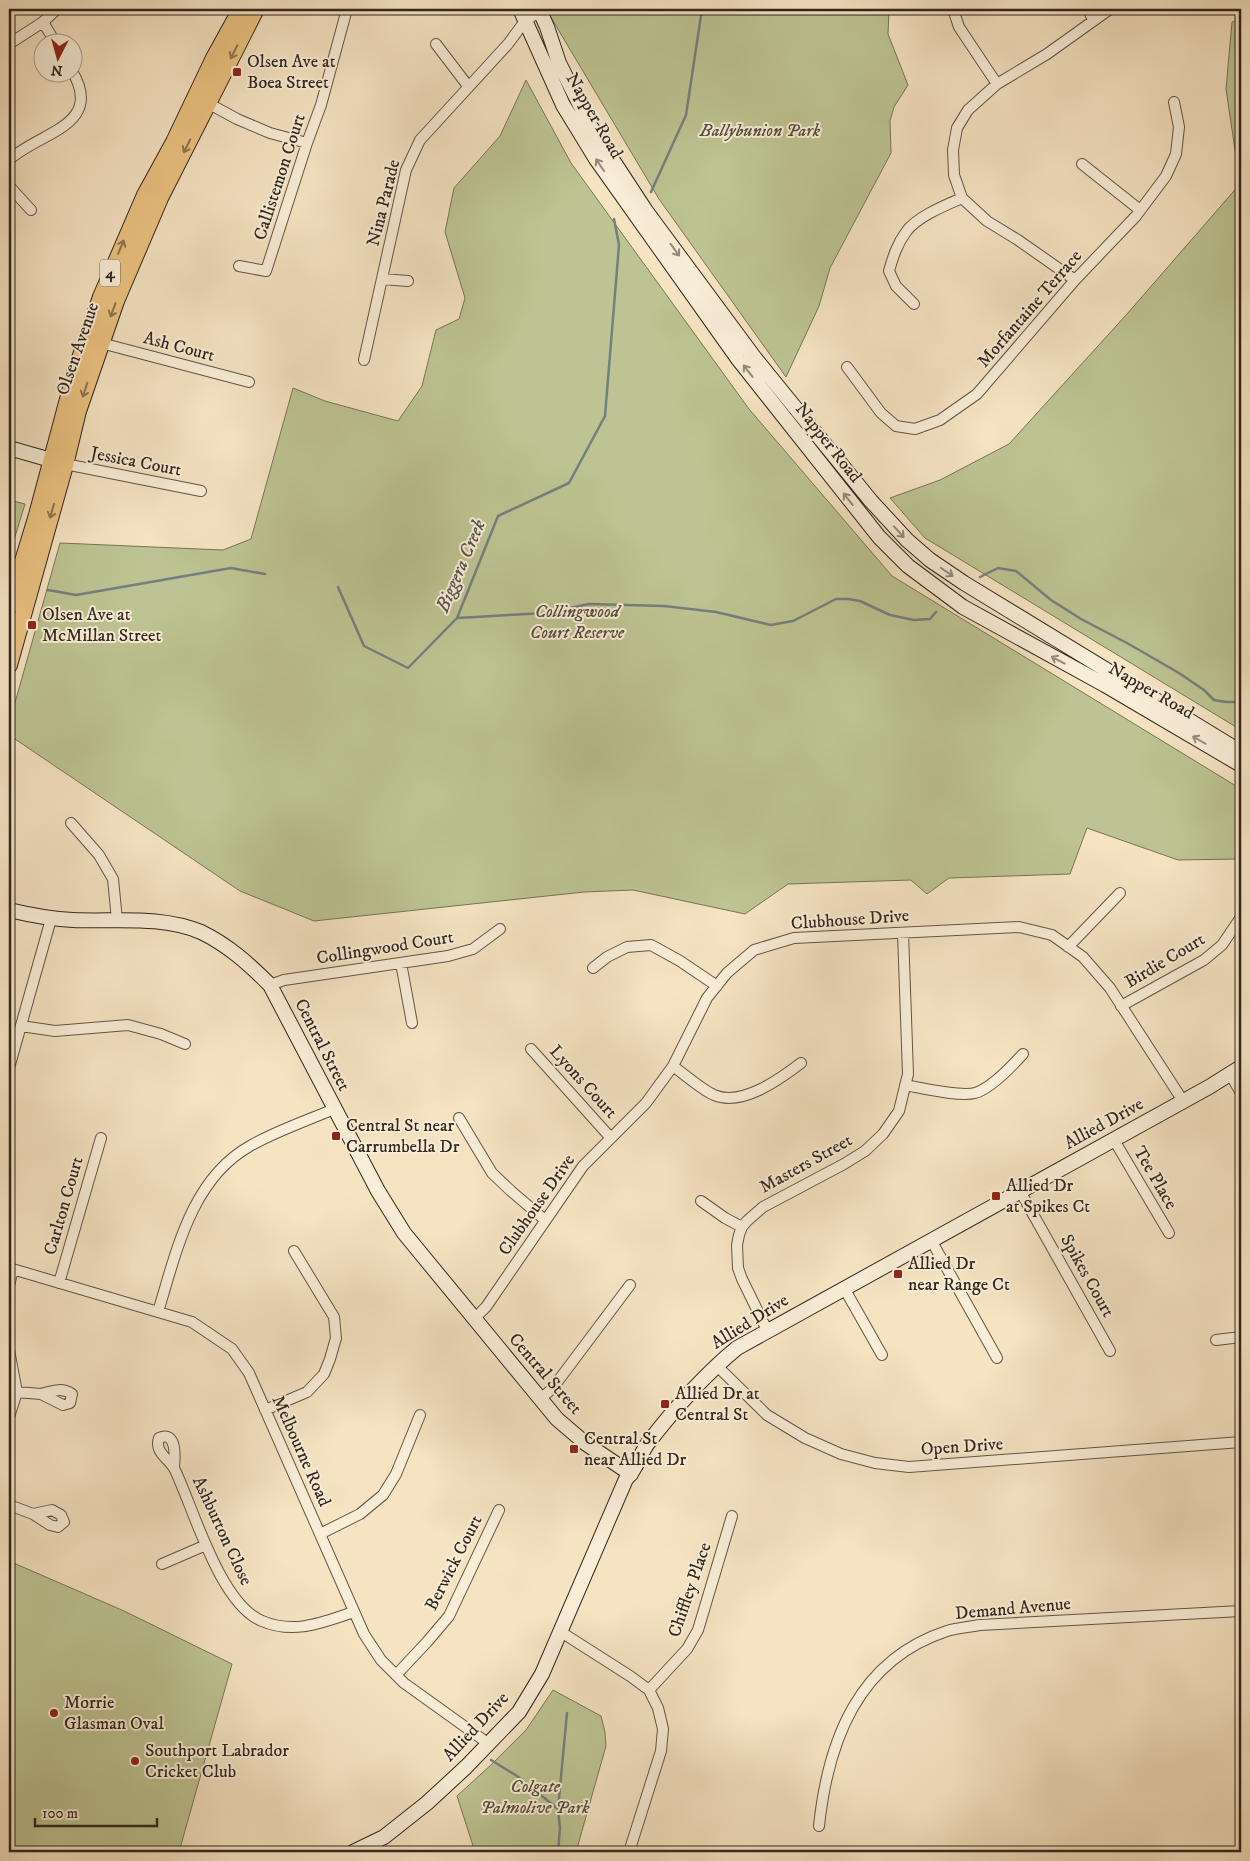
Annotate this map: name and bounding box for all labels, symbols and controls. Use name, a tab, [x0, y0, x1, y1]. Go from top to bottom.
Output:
north arrow	[32, 32, 82, 82]
one-way arrow	[229, 44, 238, 59]
place label: Olsen Ave at Boea Street	[247, 51, 336, 94]
text: N	[50, 60, 63, 79]
marker: Olsen Ave at Boea Street	[231, 66, 243, 78]
street label: Napper Road	[561, 69, 627, 163]
street label: Callistemon Court	[249, 111, 311, 243]
park label: Ballybunion Park	[699, 120, 821, 142]
one-way arrow	[182, 138, 191, 153]
street label: Nina Parade	[363, 157, 405, 249]
one-way arrow	[595, 158, 605, 172]
one-way arrow	[117, 240, 127, 255]
one-way arrow	[670, 243, 681, 256]
street label: Morfantaine Terrace	[973, 246, 1087, 372]
road number: 4	[100, 260, 120, 286]
street label: Olsen Avenue	[52, 300, 104, 398]
one-way arrow	[108, 302, 117, 317]
street label: Ash Court	[141, 327, 217, 367]
one-way arrow	[742, 365, 753, 378]
one-way arrow	[80, 381, 90, 397]
street label: Napper Road	[790, 399, 866, 487]
street label: Jessica Court	[87, 442, 184, 482]
one-way arrow	[843, 493, 854, 506]
one-way arrow	[46, 503, 56, 519]
water label: Biggera Creek	[431, 516, 491, 617]
one-way arrow	[894, 525, 905, 538]
one-way arrow	[940, 567, 954, 577]
park label: Collingwood Court Reserve	[530, 601, 625, 644]
place label: Olsen Ave at McMillan Street	[42, 604, 162, 647]
marker: Olsen Ave at McMillan Street	[26, 619, 38, 631]
one-way arrow	[1050, 655, 1065, 665]
street label: Napper Road	[1104, 658, 1198, 724]
one-way arrow	[1193, 735, 1207, 745]
street label: Clubhouse Drive	[790, 905, 910, 935]
street label: Collingwood Court	[315, 926, 455, 970]
street label: Birdie Court	[1121, 928, 1209, 993]
street label: Central Street	[289, 995, 355, 1095]
street label: Lyons Court	[544, 1041, 622, 1123]
street label: Allied Drive	[1060, 1093, 1148, 1155]
place label: Central St near Carrumbella Dr	[346, 1115, 460, 1158]
street label: Masters Street	[756, 1129, 856, 1198]
marker: Central St near Carrumbella Dr	[330, 1130, 342, 1142]
street label: Tee Place	[1128, 1143, 1182, 1213]
street label: Clubhouse Drive	[494, 1150, 580, 1260]
street label: Carlton Court	[39, 1154, 89, 1258]
place label: Allied Dr at Spikes Ct	[1006, 1175, 1090, 1218]
marker: Allied Dr at Spikes Ct	[990, 1190, 1002, 1202]
street label: Spikes Court	[1055, 1231, 1119, 1321]
place label: Allied Dr near Range Ct	[908, 1253, 1010, 1296]
marker: Allied Dr near Range Ct	[892, 1268, 904, 1280]
street label: Allied Drive	[707, 1290, 793, 1354]
street label: Central Street	[504, 1329, 586, 1419]
place label: Allied Dr at Central St	[675, 1383, 760, 1426]
street label: Melbourne Road	[267, 1392, 335, 1510]
marker: Allied Dr at Central St	[659, 1398, 671, 1410]
place label: Central St near Allied Dr	[584, 1428, 687, 1471]
street label: Open Drive	[920, 1433, 1004, 1461]
marker: Central St near Allied Dr	[568, 1443, 580, 1455]
street label: Ashburton Close	[187, 1473, 257, 1589]
street label: Berwick Court	[421, 1511, 488, 1614]
street label: Chiffley Place	[664, 1540, 716, 1640]
street label: Demand Avenue	[954, 1593, 1072, 1625]
street label: Allied Drive	[438, 1688, 514, 1766]
place label: Morrie Glasman Oval	[64, 1692, 164, 1735]
marker: Morrie Glasman Oval	[48, 1707, 60, 1719]
place label: Southport Labrador Cricket Club	[145, 1740, 289, 1783]
marker: Southport Labrador Cricket Club	[129, 1755, 141, 1767]
park label: Colgate Palmolive Park	[481, 1776, 590, 1819]
scale bar	[35, 1796, 158, 1828]
text: 100 m	[42, 1804, 78, 1823]

